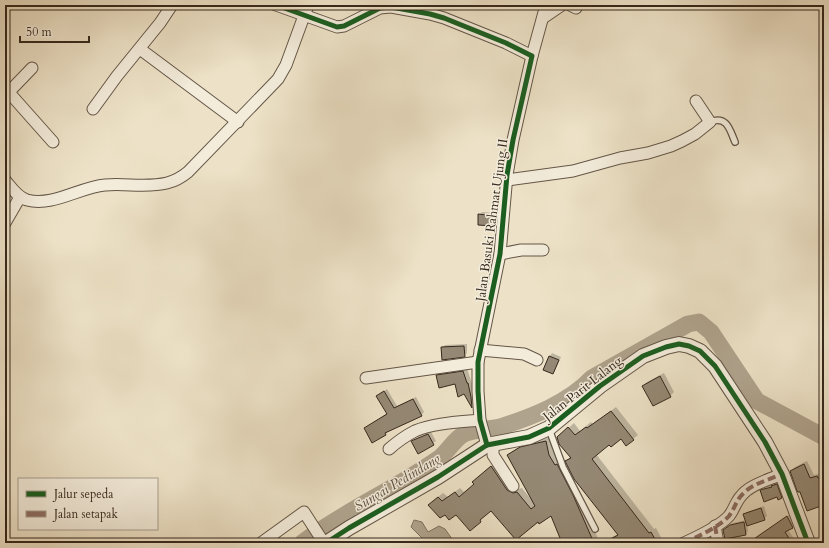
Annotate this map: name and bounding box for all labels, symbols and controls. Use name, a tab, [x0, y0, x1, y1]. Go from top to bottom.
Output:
scale bar	[20, 18, 89, 44]
text: 50 m	[26, 24, 53, 40]
street label: Jalan Basuki Rahmat Ujung II	[471, 138, 512, 305]
street label: Jalan Parit Lalang	[538, 352, 627, 427]
water label: Sungai Pedindang	[350, 449, 445, 516]
legend	[18, 478, 158, 530]
text: Jalur sepeda	[52, 486, 114, 502]
text: Jalan setapak	[52, 506, 119, 522]

